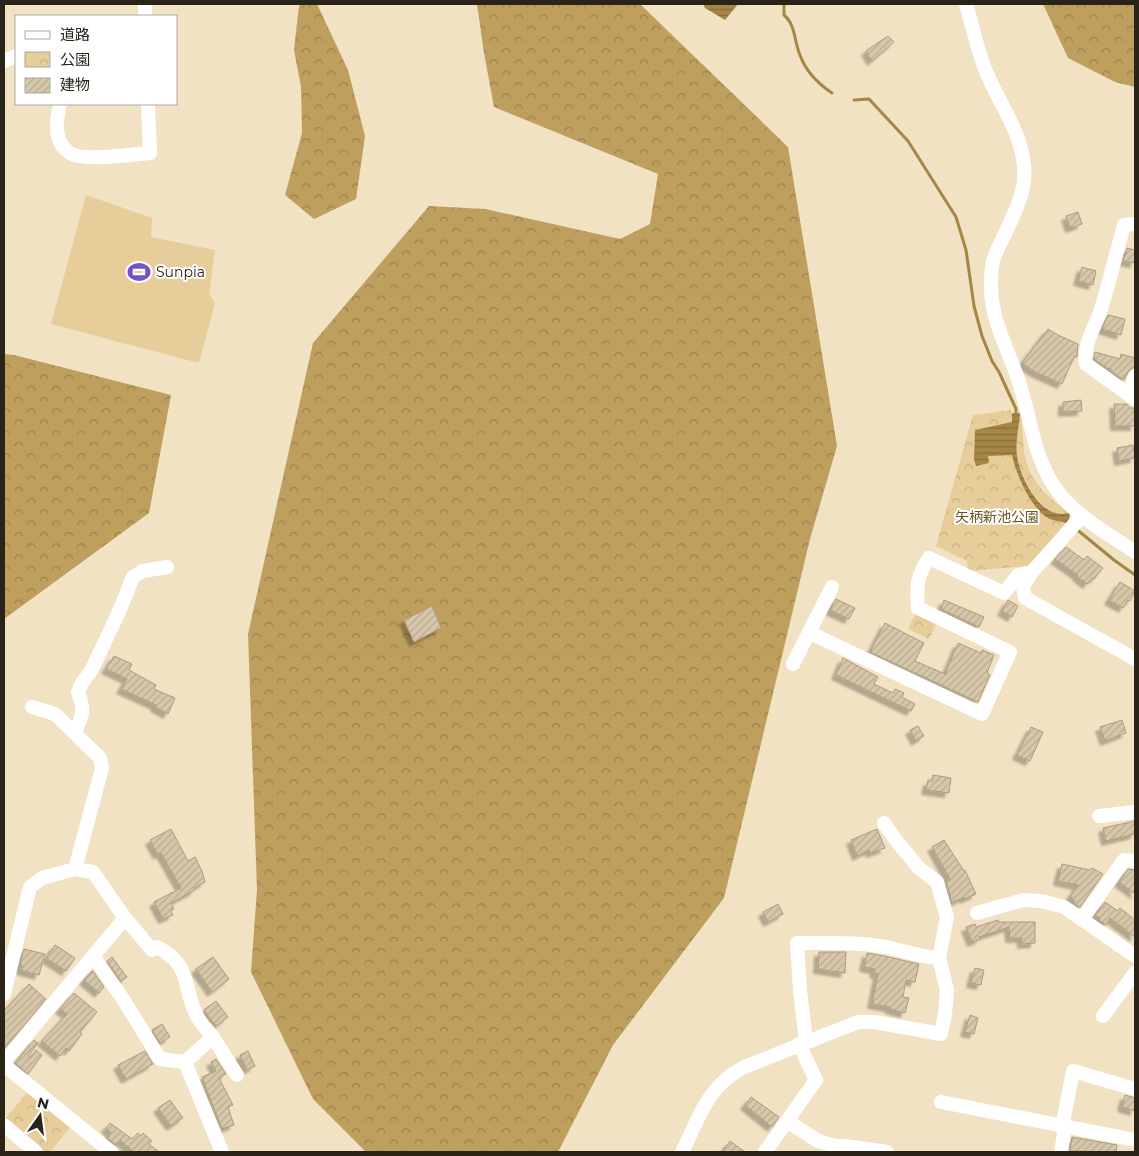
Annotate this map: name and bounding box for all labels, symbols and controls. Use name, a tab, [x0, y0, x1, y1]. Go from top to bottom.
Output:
legend	[15, 15, 178, 105]
text: 道路	[60, 25, 90, 44]
text: 公園	[60, 50, 90, 69]
text: 建物	[60, 75, 90, 94]
sports icon: Sunpia	[126, 259, 152, 285]
place label: Sunpia	[156, 263, 205, 281]
park label: 矢柄新池公園	[955, 508, 1039, 526]
north arrow	[15, 1091, 65, 1141]
text: N	[35, 1093, 51, 1113]

